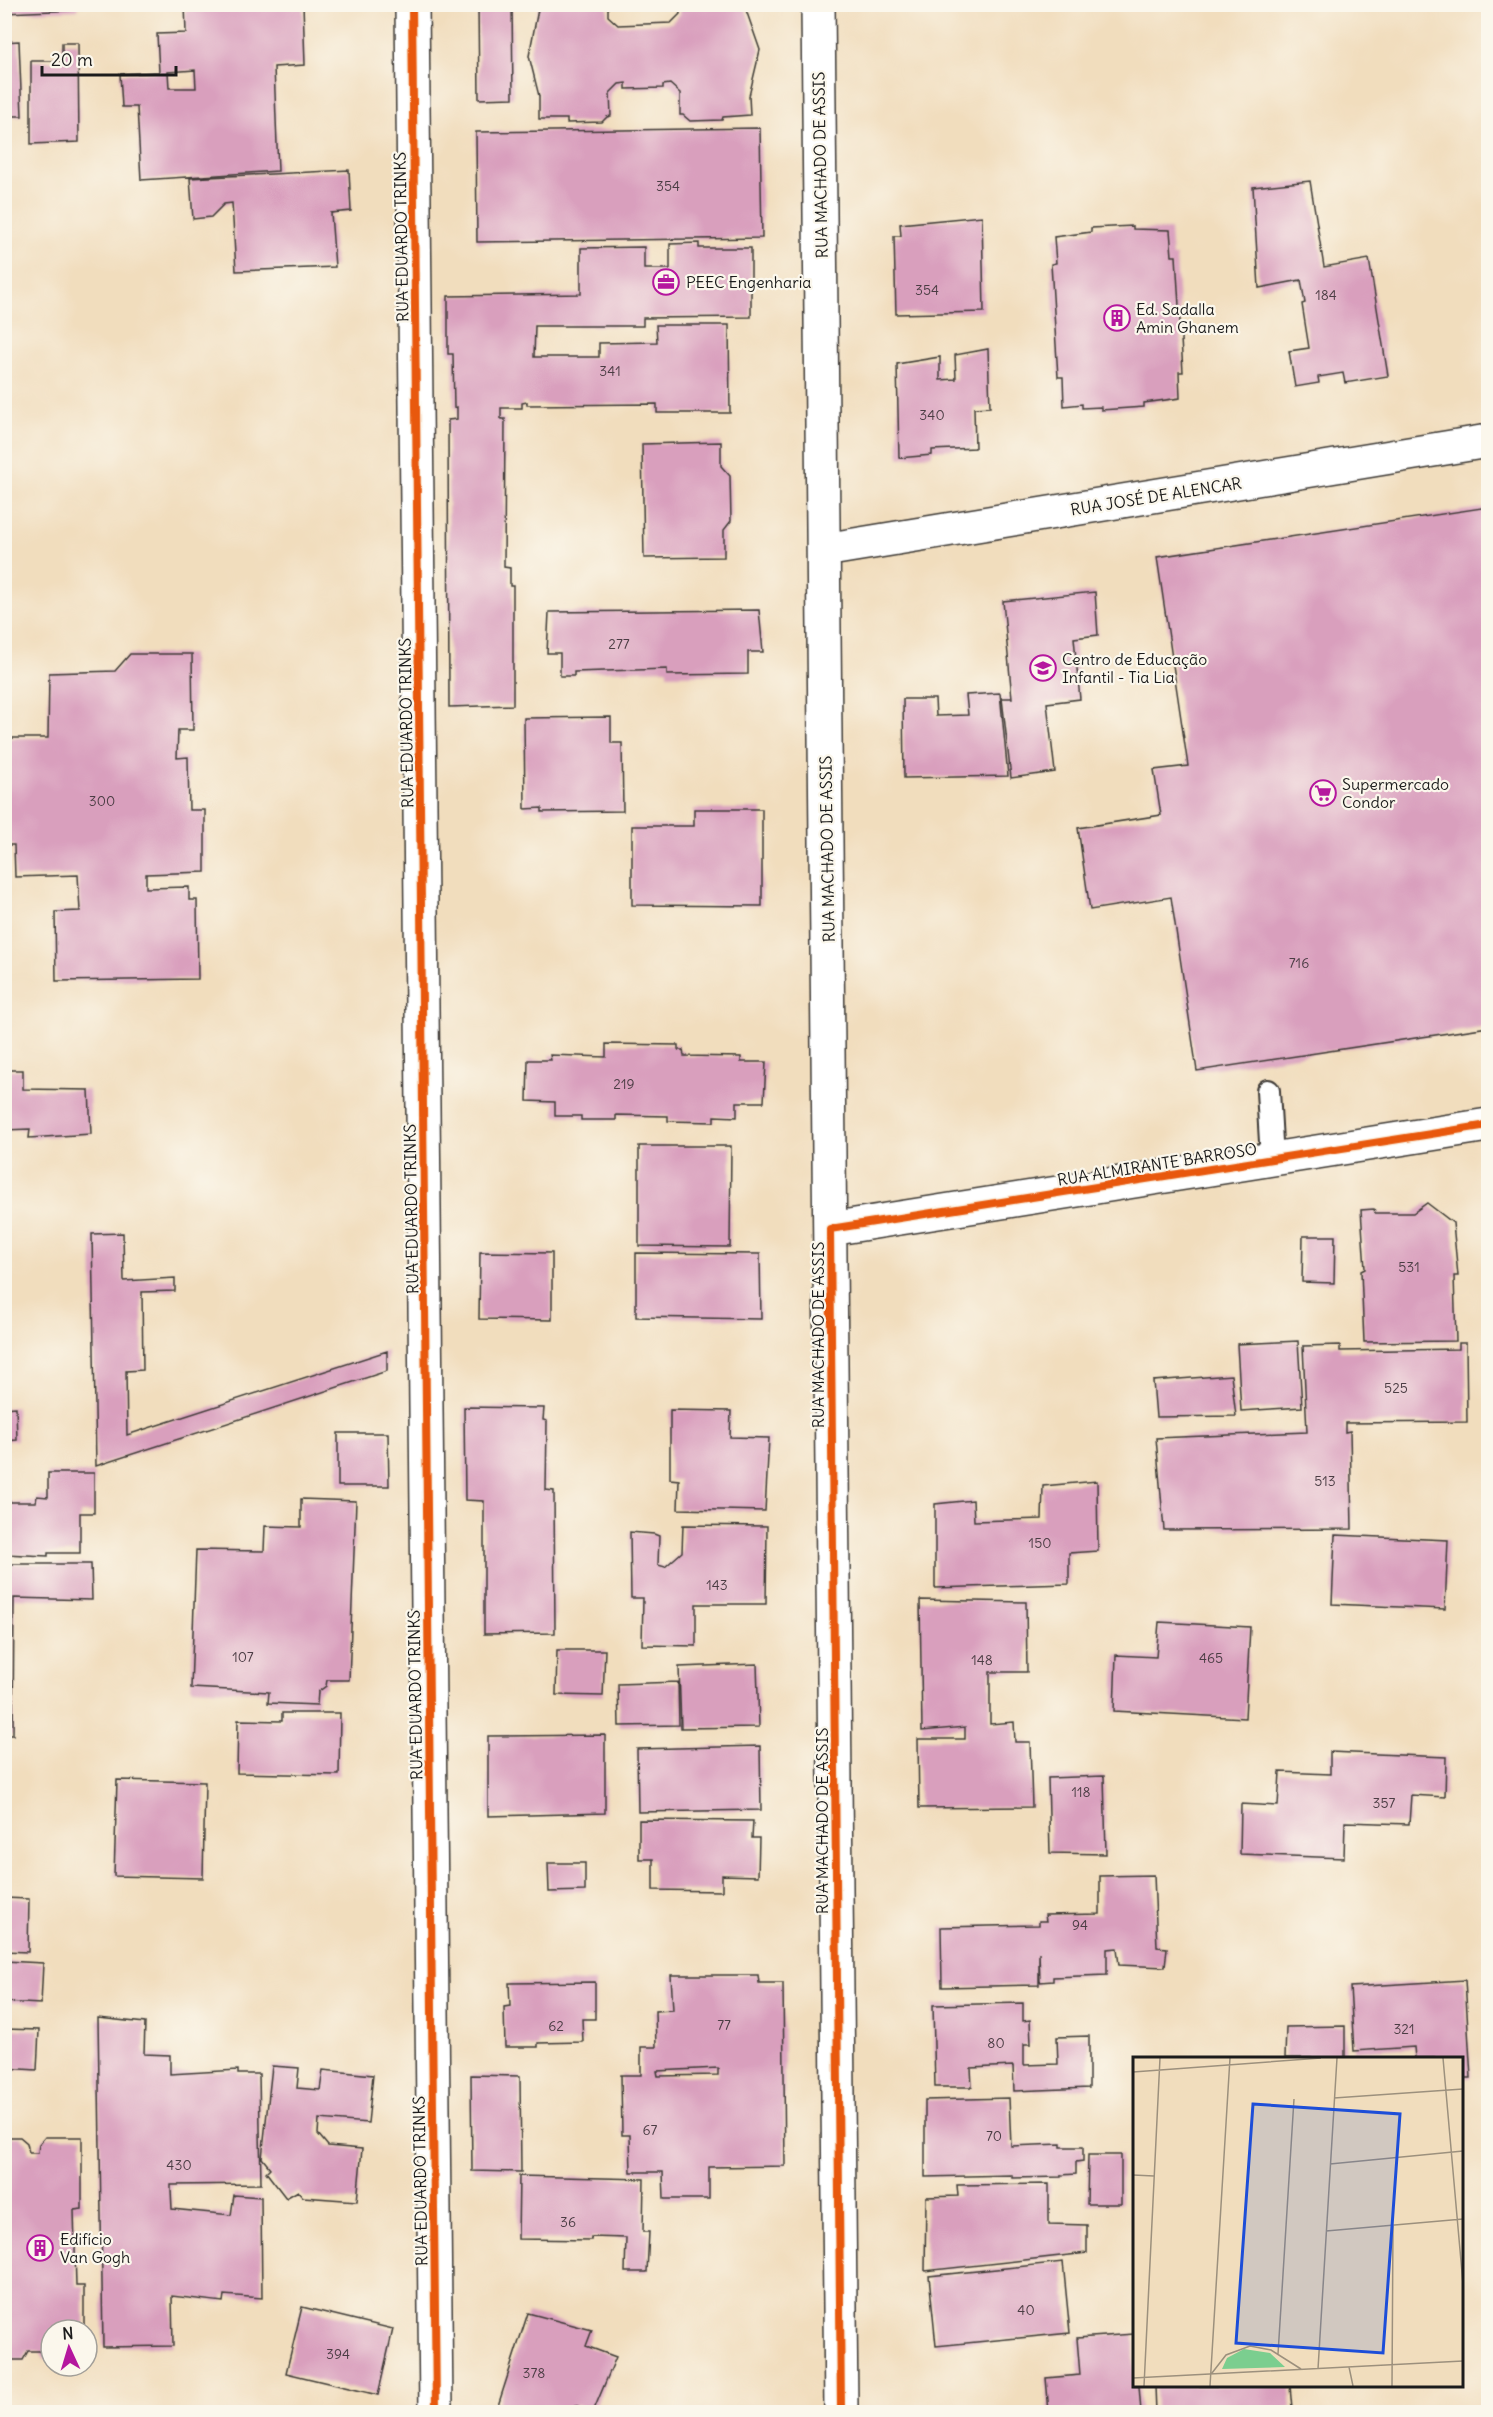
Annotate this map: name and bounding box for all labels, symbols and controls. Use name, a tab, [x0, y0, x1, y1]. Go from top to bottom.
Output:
scale bar	[42, 39, 176, 77]
text: 20 m	[51, 48, 93, 71]
street label: RUA MACHADO DE ASSIS	[808, 71, 832, 258]
street label: RUA EDUARDO TRINKS	[390, 152, 412, 322]
house number: 354	[656, 177, 680, 195]
office icon: PEEC Engenharia	[651, 267, 681, 297]
place label: PEEC Engenharia	[686, 272, 811, 292]
house number: 354	[915, 281, 939, 299]
house number: 184	[1315, 286, 1337, 304]
place label: Ed. Sadalla Amin Ghanem	[1136, 299, 1239, 337]
building icon: Ed. Sadalla Amin Ghanem	[1102, 303, 1132, 333]
house number: 341	[599, 362, 621, 380]
house number: 340	[919, 406, 945, 424]
street label: RUA JOSÉ DE ALENCAR	[1069, 473, 1243, 519]
house number: 277	[608, 635, 630, 653]
street label: RUA EDUARDO TRINKS	[395, 638, 417, 808]
place label: Centro de Educação Infantil - Tia Lia	[1062, 649, 1207, 687]
school or university icon: Centro de Educação Infantil - Tia Lia	[1028, 653, 1058, 683]
street label: RUA MACHADO DE ASSIS	[815, 755, 839, 942]
place label: Supermercado Condor	[1342, 774, 1449, 812]
supermarket icon: Supermercado Condor	[1308, 778, 1338, 808]
house number: 300	[89, 792, 115, 810]
house number: 716	[1289, 954, 1309, 972]
house number: 219	[613, 1075, 635, 1093]
street label: RUA EDUARDO TRINKS	[400, 1124, 422, 1294]
street label: RUA ALMIRANTE BARROSO	[1056, 1138, 1258, 1190]
street label: RUA MACHADO DE ASSIS	[808, 1242, 828, 1428]
house number: 531	[1398, 1258, 1420, 1276]
house number: 525	[1384, 1379, 1408, 1397]
house number: 513	[1314, 1472, 1336, 1490]
house number: 150	[1029, 1534, 1051, 1552]
house number: 143	[706, 1576, 728, 1594]
street label: RUA EDUARDO TRINKS	[404, 1610, 426, 1780]
house number: 107	[232, 1648, 254, 1666]
house number: 465	[1199, 1649, 1223, 1667]
house number: 148	[971, 1651, 993, 1669]
street label: RUA MACHADO DE ASSIS	[812, 1728, 832, 1914]
house number: 118	[1071, 1783, 1091, 1801]
house number: 357	[1373, 1794, 1396, 1812]
house number: 94	[1072, 1916, 1088, 1934]
house number: 77	[717, 2016, 731, 2034]
house number: 62	[548, 2017, 564, 2035]
house number: 321	[1393, 2020, 1415, 2038]
house number: 80	[987, 2034, 1005, 2052]
inset map	[1133, 2057, 1463, 2387]
street label: RUA EDUARDO TRINKS	[409, 2096, 431, 2266]
house number: 67	[643, 2121, 658, 2139]
house number: 70	[986, 2127, 1002, 2145]
house number: 430	[166, 2156, 192, 2174]
house number: 36	[560, 2213, 576, 2231]
place label: Edifício Van Gogh	[60, 2229, 130, 2267]
building icon: Edifício Van Gogh	[25, 2233, 55, 2263]
house number: 40	[1017, 2301, 1035, 2319]
north arrow	[39, 2318, 99, 2378]
text: N	[62, 2323, 74, 2343]
house number: 394	[326, 2345, 350, 2363]
house number: 378	[523, 2364, 545, 2382]

